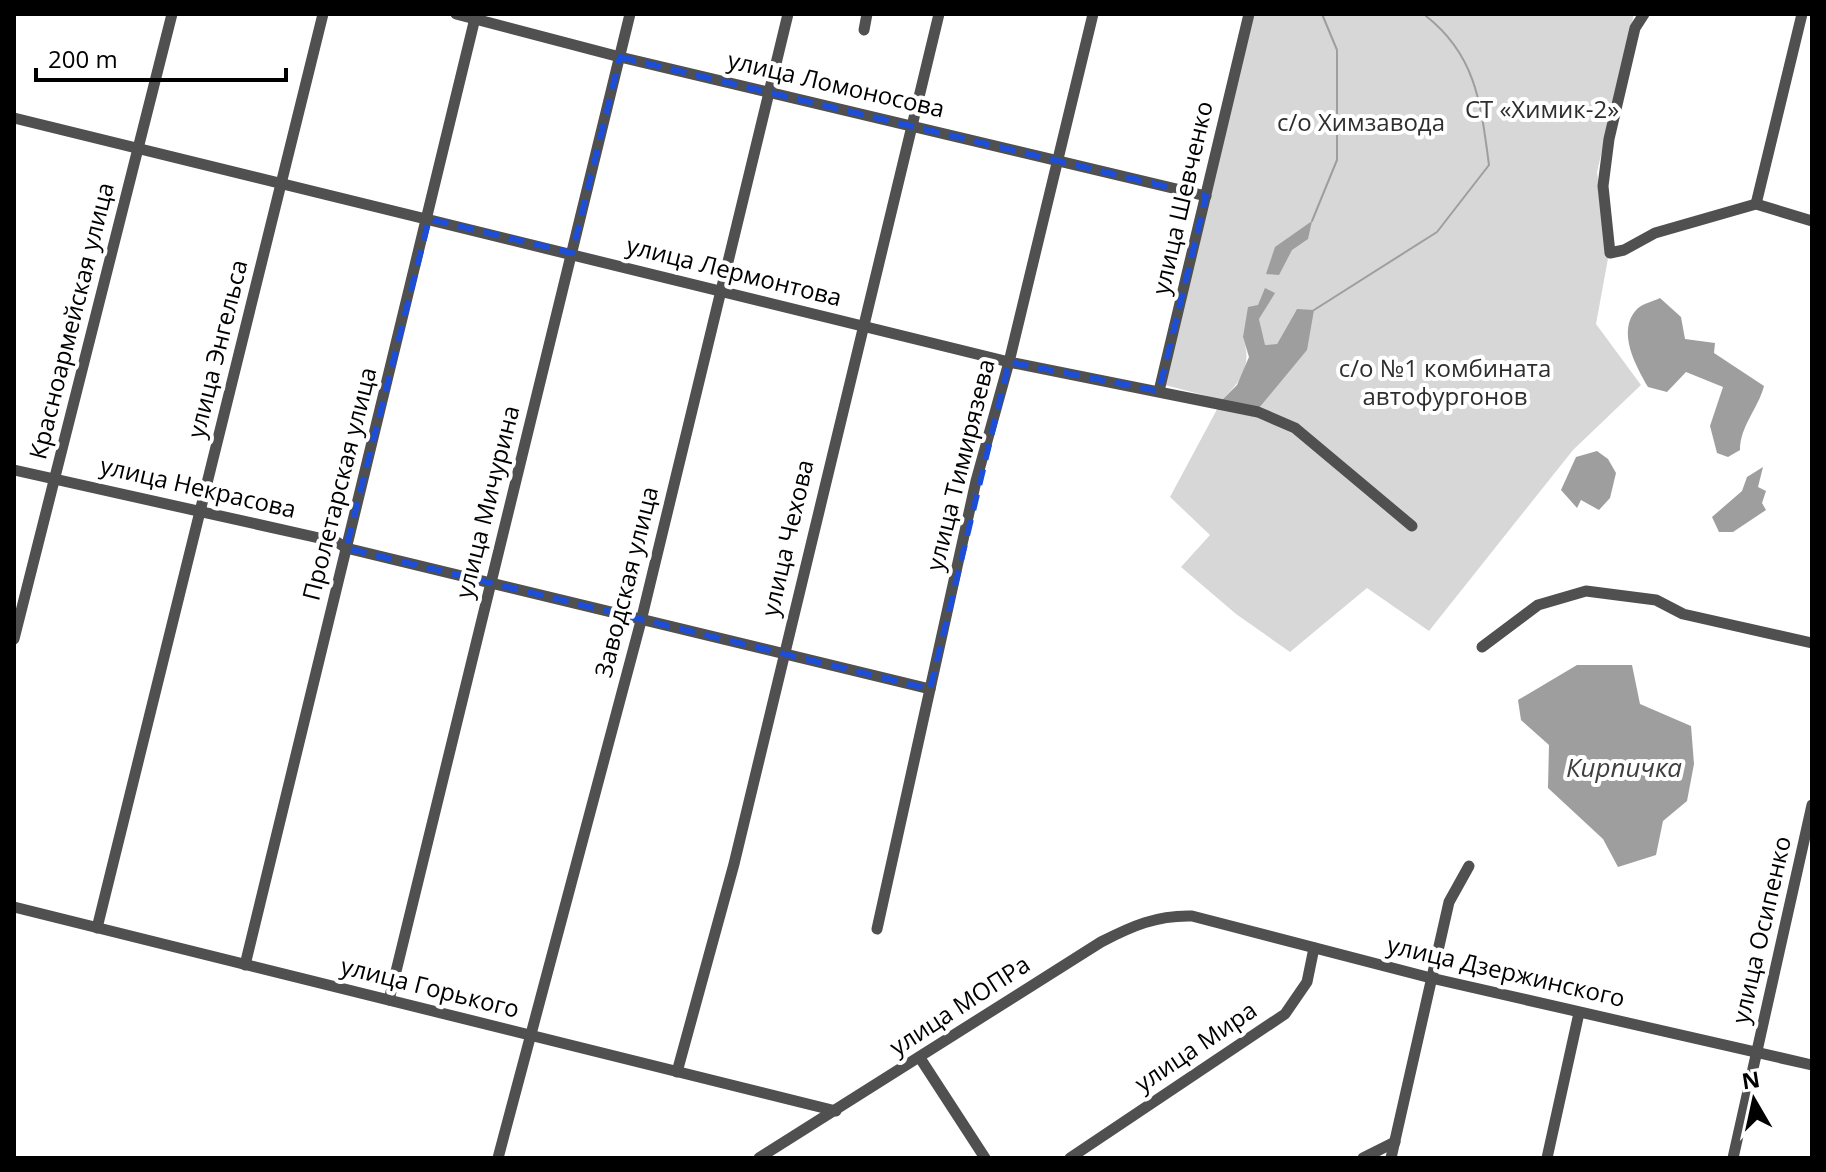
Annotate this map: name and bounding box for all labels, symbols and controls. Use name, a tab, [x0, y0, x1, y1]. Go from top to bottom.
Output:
scale bar	[36, 32, 286, 82]
text: 200 m	[48, 42, 118, 75]
street label: улица Ломоносова	[725, 43, 948, 125]
park label: СТ «Химик-2»	[1465, 92, 1619, 125]
street label: улица Шевченко	[1143, 98, 1220, 298]
park label: с/о Химзавода	[1277, 105, 1445, 138]
street label: Красноармейская улица	[20, 179, 121, 463]
street label: улица Лермонтова	[623, 228, 845, 313]
street label: улица Энгельса	[178, 256, 255, 441]
park label: с/о №1 комбината автофургонов	[1339, 351, 1551, 412]
street label: улица Тимирязева	[917, 355, 1002, 574]
street label: Пролетарская улица	[294, 364, 383, 604]
street label: улица Мичурина	[447, 402, 526, 601]
street label: улица Некрасова	[97, 448, 300, 525]
street label: улица Чехова	[752, 456, 821, 619]
street label: Заводская улица	[586, 483, 665, 680]
water label: Кирпичка	[1566, 749, 1682, 785]
street label: улица Осипенко	[1723, 833, 1798, 1027]
street label: улица Дзержинского	[1384, 927, 1628, 1014]
street label: улица МОПРа	[883, 947, 1036, 1062]
street label: улица Горького	[338, 948, 523, 1025]
street label: улица Мира	[1128, 993, 1263, 1099]
north arrow	[1714, 1060, 1794, 1140]
text: N	[1740, 1063, 1762, 1095]

